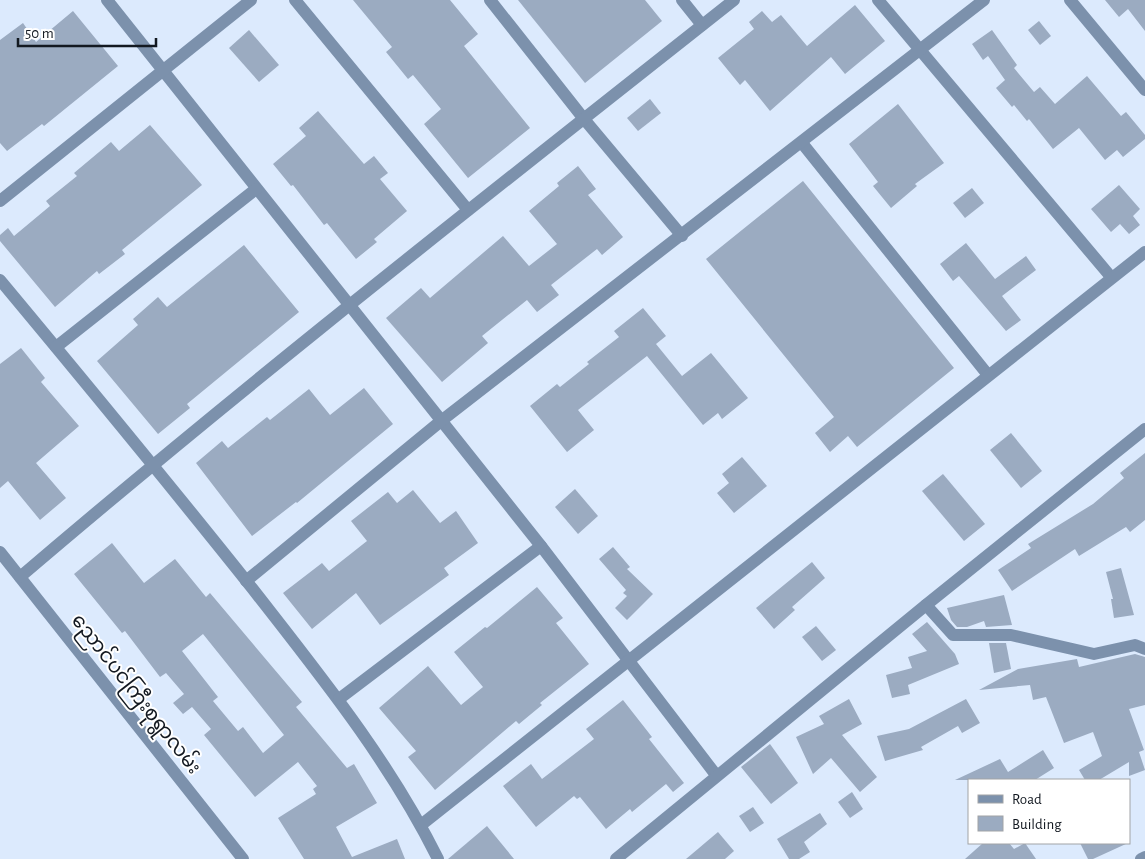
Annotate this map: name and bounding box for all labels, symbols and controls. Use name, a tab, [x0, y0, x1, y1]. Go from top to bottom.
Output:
scale bar	[18, 15, 155, 47]
text: 50 m	[25, 26, 54, 41]
street label: ညောင်ပင်ကြီးစုရွာလမ်း	[63, 607, 208, 781]
legend	[968, 779, 1130, 844]
text: Road	[1012, 792, 1042, 807]
text: Building	[1012, 817, 1062, 832]

